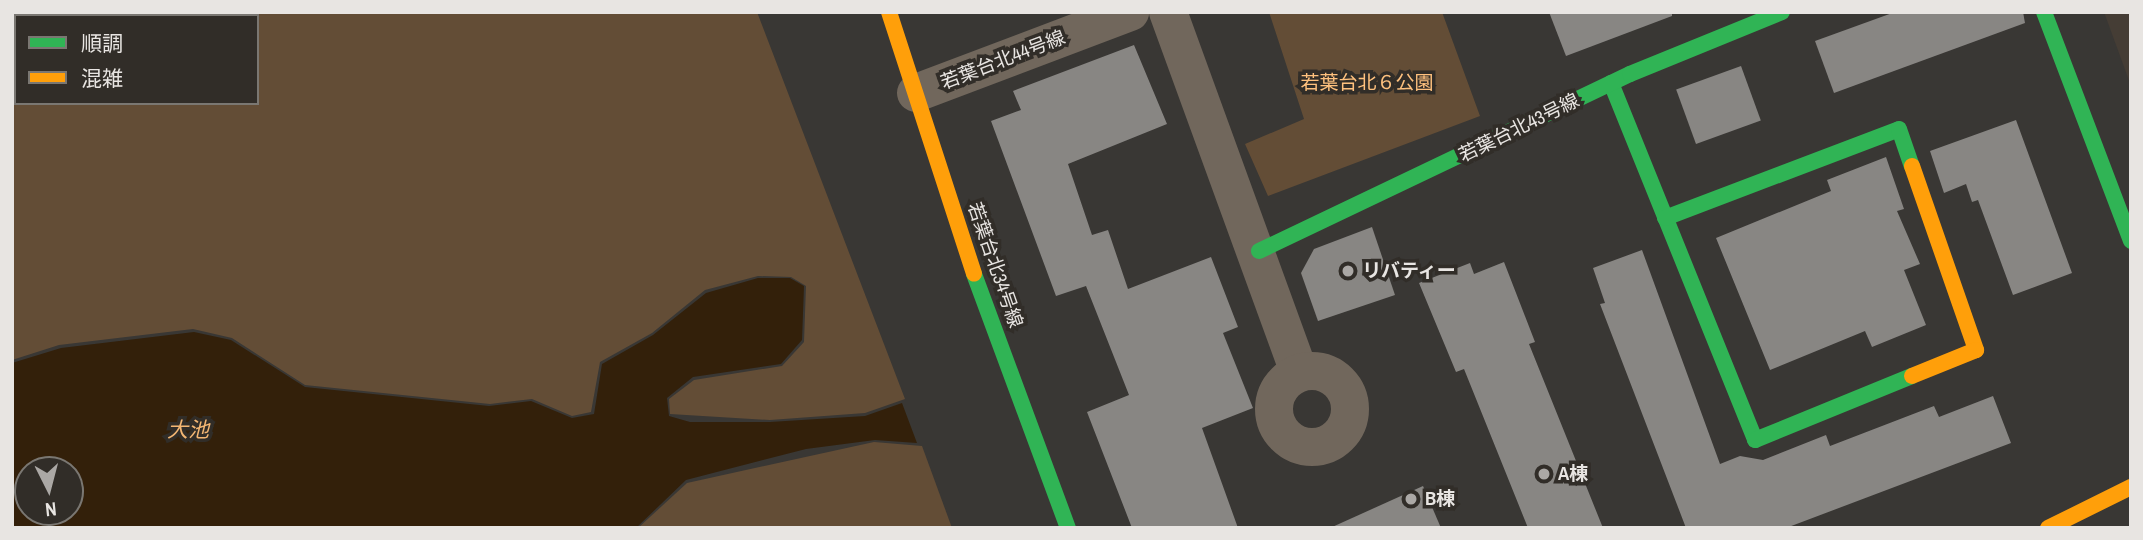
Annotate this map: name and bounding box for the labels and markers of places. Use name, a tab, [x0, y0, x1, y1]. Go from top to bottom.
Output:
place label: リバティー	[1362, 260, 1457, 282]
marker: リバティー	[1340, 263, 1356, 279]
place label: A棟	[1558, 463, 1588, 485]
marker: A棟	[1536, 466, 1552, 482]
place label: B棟	[1425, 488, 1455, 510]
marker: B棟	[1403, 491, 1419, 507]

